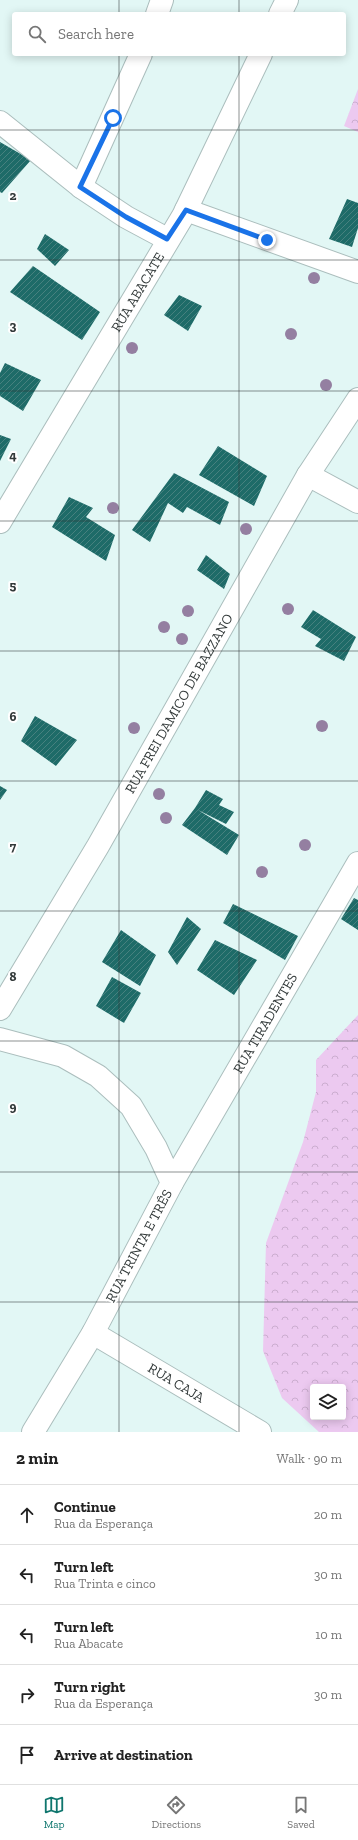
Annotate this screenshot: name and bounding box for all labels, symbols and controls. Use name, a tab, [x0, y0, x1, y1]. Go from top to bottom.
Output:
search box	[12, 12, 346, 56]
icon: search	[26, 23, 48, 45]
text: Search here	[58, 25, 134, 43]
route start	[104, 109, 122, 127]
text: 2	[10, 188, 17, 203]
route end	[258, 231, 276, 249]
street label: RUA ABACATE	[107, 249, 168, 335]
text: 3	[10, 318, 17, 333]
text: 4	[9, 448, 17, 463]
text: 5	[10, 578, 17, 593]
street label: RUA FREI DAMICO DE BAZZANO	[121, 611, 236, 796]
text: 6	[10, 709, 17, 724]
text: 7	[10, 839, 17, 854]
text: 8	[9, 969, 17, 984]
street label: RUA TIRADENTES	[229, 970, 301, 1076]
text: 9	[10, 1099, 17, 1114]
street label: RUA TRINTA E TRÊS	[102, 1187, 176, 1305]
street label: RUA CAJA	[145, 1359, 209, 1406]
map controls	[310, 1384, 346, 1420]
button: layers	[310, 1384, 346, 1420]
text: 2 min	[16, 1448, 58, 1468]
text: Walk · 90 m	[277, 1451, 342, 1466]
text: Continue	[54, 1498, 116, 1516]
icon: ahead	[16, 1504, 38, 1526]
text: 20 m	[314, 1507, 342, 1522]
text: Rua da Esperança	[54, 1516, 153, 1531]
text: Turn left	[54, 1558, 114, 1576]
icon: left	[16, 1564, 38, 1586]
text: 30 m	[314, 1567, 342, 1582]
text: Rua Trinta e cinco	[54, 1576, 156, 1591]
text: Turn left	[54, 1618, 114, 1636]
icon: left	[16, 1624, 38, 1646]
text: 10 m	[315, 1627, 342, 1642]
text: Rua Abacate	[54, 1636, 123, 1651]
text: Turn right	[54, 1678, 125, 1696]
icon: right	[16, 1684, 38, 1706]
text: 30 m	[314, 1687, 342, 1702]
text: Rua da Esperança	[54, 1696, 153, 1711]
icon: arrive	[16, 1744, 38, 1766]
text: Arrive at destination	[54, 1746, 193, 1764]
tab: Map	[43, 1794, 65, 1831]
tab: Directions	[151, 1794, 201, 1831]
tab: Saved	[287, 1794, 315, 1831]

